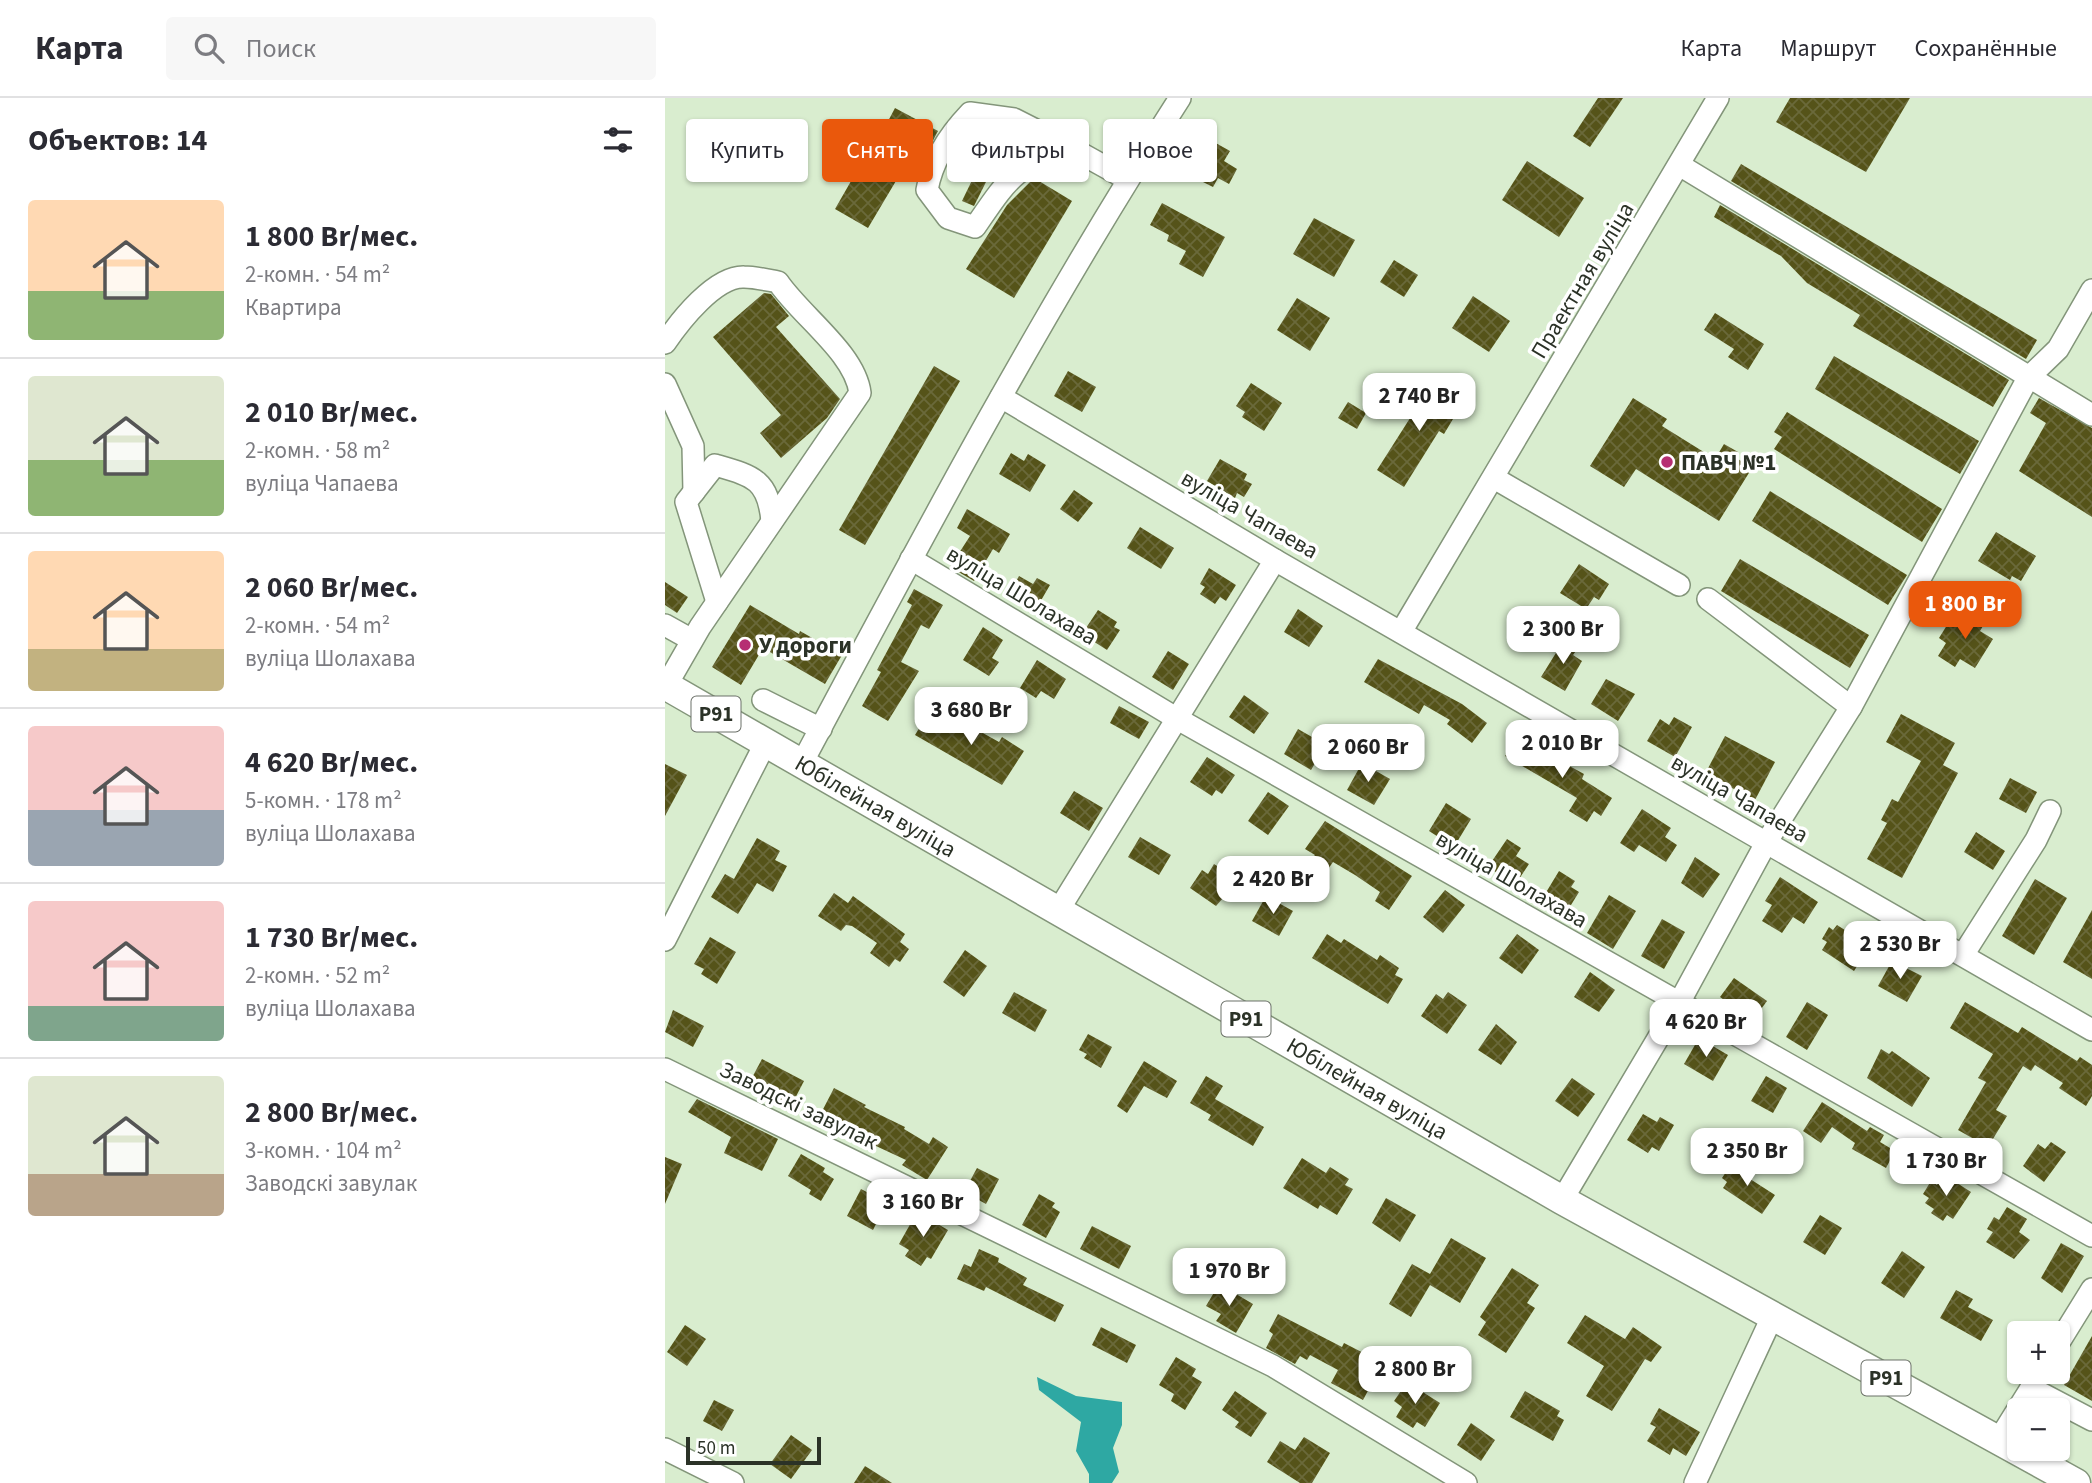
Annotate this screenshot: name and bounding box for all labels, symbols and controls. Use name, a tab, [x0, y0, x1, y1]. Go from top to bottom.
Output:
search box	[166, 17, 656, 80]
text: Карта	[35, 25, 124, 72]
icon: search	[190, 29, 228, 67]
text: Поиск	[246, 30, 316, 67]
text: Карта	[1681, 31, 1742, 66]
text: Маршрут	[1780, 31, 1876, 66]
text: Сохранённые	[1914, 31, 2057, 66]
text: Объектов: 14	[28, 119, 207, 162]
chip: Купить	[686, 119, 808, 182]
chip: Снять	[822, 119, 933, 182]
chip: Фильтры	[947, 119, 1089, 182]
chip: Новое	[1103, 119, 1217, 182]
icon: filters	[599, 121, 637, 159]
street label: Праектная вуліца	[1523, 196, 1642, 365]
text: 1 800 Br/мес.	[245, 215, 418, 258]
icon: home	[84, 228, 168, 312]
text: 2-комн. · 54 m²	[245, 258, 390, 291]
text: Квартира	[245, 291, 342, 324]
pin: 2 740 Br	[1347, 374, 1491, 433]
text: 2 740 Br	[1379, 379, 1459, 412]
text: 2 010 Br/мес.	[245, 391, 418, 434]
icon: home	[84, 404, 168, 488]
text: 2-комн. · 58 m²	[245, 434, 390, 467]
place label: ПАВЧ №1	[1681, 446, 1777, 479]
marker: ПАВЧ №1	[1659, 454, 1675, 470]
street label: вуліца Чапаева	[1175, 462, 1324, 567]
text: вуліца Чапаева	[245, 467, 399, 500]
street label: вуліца Шолахава	[940, 537, 1103, 653]
text: 2 060 Br/мес.	[245, 566, 418, 609]
icon: home	[84, 579, 168, 663]
pin: 1 800 Br	[1893, 582, 2037, 641]
text: 1 800 Br	[1925, 587, 2005, 620]
pin: 2 300 Br	[1491, 606, 1635, 666]
text: 2-комн. · 54 m²	[245, 609, 390, 642]
text: 2 300 Br	[1523, 612, 1603, 645]
place label: У дороги	[759, 629, 852, 662]
marker: У дороги	[737, 637, 753, 653]
text: вуліца Шолахава	[245, 642, 416, 675]
pin: 3 680 Br	[899, 688, 1043, 747]
text: 3 680 Br	[931, 693, 1011, 726]
road number: Р91	[691, 696, 741, 732]
pin: 2 010 Br	[1490, 720, 1634, 780]
pin: 2 060 Br	[1296, 724, 1440, 784]
text: 2 010 Br	[1522, 726, 1602, 759]
text: 2 060 Br	[1328, 730, 1408, 763]
text: 4 620 Br/мес.	[245, 741, 418, 784]
street label: вуліца Чапаева	[1665, 746, 1814, 851]
street label: Юбілейная вуліца	[789, 747, 962, 866]
icon: home	[84, 754, 168, 838]
text: 5-комн. · 178 m²	[245, 784, 402, 817]
text: вуліца Шолахава	[245, 817, 416, 850]
street label: вуліца Шолахава	[1430, 823, 1594, 936]
pin: 2 420 Br	[1201, 856, 1345, 916]
text: 2 420 Br	[1233, 862, 1313, 895]
text: 1 730 Br/мес.	[245, 916, 418, 959]
pin: 2 530 Br	[1828, 922, 1972, 981]
text: 2 530 Br	[1860, 927, 1940, 960]
icon: home	[84, 929, 168, 1013]
text: 2-комн. · 52 m²	[245, 959, 390, 992]
text: вуліца Шолахава	[245, 992, 416, 1025]
pin: 4 620 Br	[1634, 1000, 1778, 1059]
road number: Р91	[1221, 1002, 1271, 1037]
text: 4 620 Br	[1666, 1005, 1746, 1038]
street label: Юбілейная вуліца	[1280, 1029, 1454, 1148]
street label: Заводскі завулак	[714, 1053, 884, 1158]
text: 2 800 Br/мес.	[245, 1091, 418, 1134]
icon: home	[84, 1104, 168, 1188]
pin: 2 350 Br	[1675, 1128, 1819, 1188]
text: 3-комн. · 104 m²	[245, 1134, 402, 1167]
text: 2 350 Br	[1707, 1134, 1787, 1167]
pin: 1 730 Br	[1874, 1138, 2018, 1198]
text: 1 730 Br	[1906, 1144, 1986, 1177]
text: Заводскі завулак	[245, 1167, 417, 1200]
pin: 3 160 Br	[851, 1180, 995, 1239]
text: 3 160 Br	[883, 1185, 963, 1218]
pin: 1 970 Br	[1157, 1248, 1301, 1308]
text: 1 970 Br	[1189, 1254, 1269, 1287]
map controls	[2007, 1321, 2070, 1461]
button: +	[2007, 1321, 2070, 1384]
pin: 2 800 Br	[1343, 1346, 1487, 1406]
text: 2 800 Br	[1375, 1352, 1455, 1385]
road number: Р91	[1861, 1360, 1911, 1396]
button: −	[2007, 1398, 2070, 1461]
scale bar	[686, 1434, 821, 1466]
text: 50 m	[697, 1435, 735, 1462]

